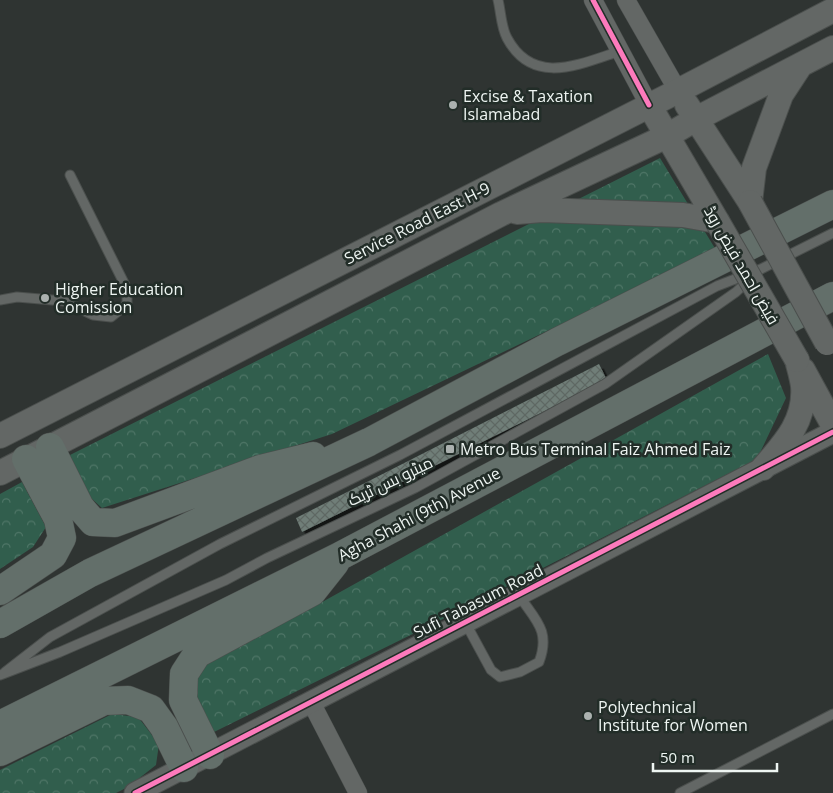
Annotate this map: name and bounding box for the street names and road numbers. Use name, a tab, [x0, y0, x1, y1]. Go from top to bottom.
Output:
street label: Service Road East H-9	[340, 177, 494, 269]
street label: فیض احمد فیض روڈ	[699, 202, 785, 328]
street label: میٹرو بس ٹریک	[344, 451, 436, 511]
street label: Agha Shahi (9th) Avenue	[334, 462, 504, 566]
street label: Sufi Tabasum Road	[409, 559, 547, 643]

